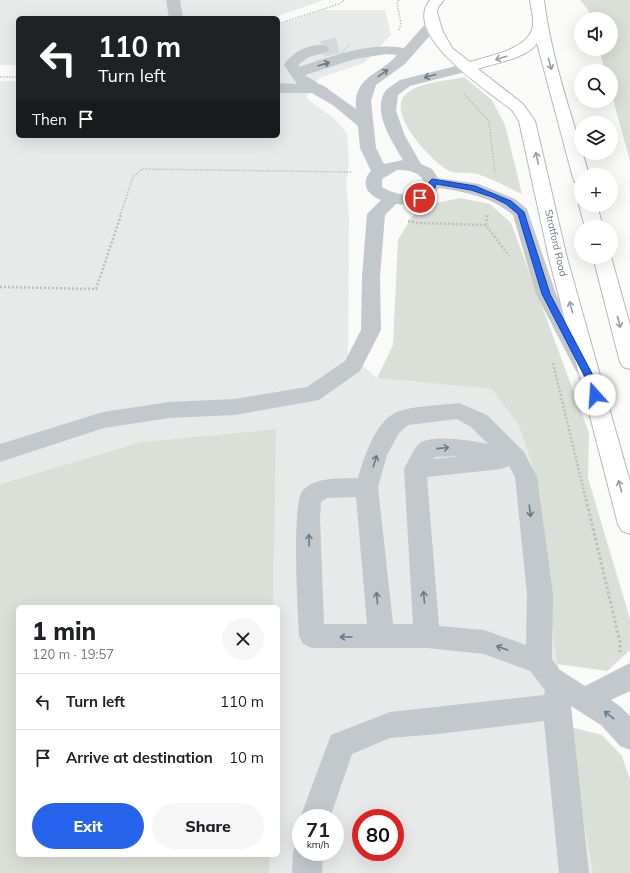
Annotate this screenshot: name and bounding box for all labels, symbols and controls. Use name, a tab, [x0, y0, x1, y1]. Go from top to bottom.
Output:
map controls	[574, 12, 618, 264]
button: sound	[574, 12, 618, 56]
text: 110 m	[98, 29, 181, 64]
icon: left	[32, 32, 84, 84]
one-way arrow	[495, 55, 508, 62]
one-way arrow	[547, 57, 555, 70]
one-way arrow	[317, 59, 330, 67]
text: Turn left	[98, 64, 166, 87]
button: search	[574, 64, 618, 108]
one-way arrow	[378, 69, 389, 77]
one-way arrow	[424, 73, 437, 80]
icon: arrive	[75, 108, 97, 130]
text: Then	[32, 110, 67, 129]
button: layers	[574, 116, 618, 160]
one-way arrow	[532, 151, 540, 164]
button: +	[574, 168, 618, 212]
pin	[403, 181, 437, 215]
icon: arrive	[409, 187, 431, 209]
street label: Stratford Road	[542, 208, 570, 278]
button: −	[574, 220, 618, 264]
one-way arrow	[567, 300, 574, 313]
one-way arrow	[616, 315, 624, 328]
position arrow	[574, 374, 616, 416]
one-way arrow	[436, 444, 449, 452]
one-way arrow	[371, 454, 379, 467]
one-way arrow	[616, 480, 623, 493]
one-way arrow	[526, 504, 534, 517]
one-way arrow	[305, 534, 313, 547]
one-way arrow	[421, 591, 428, 604]
one-way arrow	[373, 592, 381, 605]
text: 1 min	[32, 616, 96, 646]
button: close	[222, 618, 264, 660]
one-way arrow	[340, 633, 353, 641]
one-way arrow	[497, 644, 509, 652]
text: 120 m · 19:57	[32, 646, 114, 662]
icon: left	[32, 691, 54, 713]
text: Turn left	[66, 692, 125, 711]
text: 110 m	[220, 692, 264, 711]
one-way arrow	[604, 711, 615, 720]
icon: arrive	[32, 747, 54, 769]
text: Arrive at destination	[66, 748, 213, 767]
text: 10 m	[229, 748, 264, 767]
button: Exit	[32, 803, 144, 849]
button: Share	[152, 803, 264, 849]
speed limit sign: 80	[352, 809, 404, 861]
text: 71	[306, 817, 330, 842]
text: km/h	[307, 838, 329, 851]

